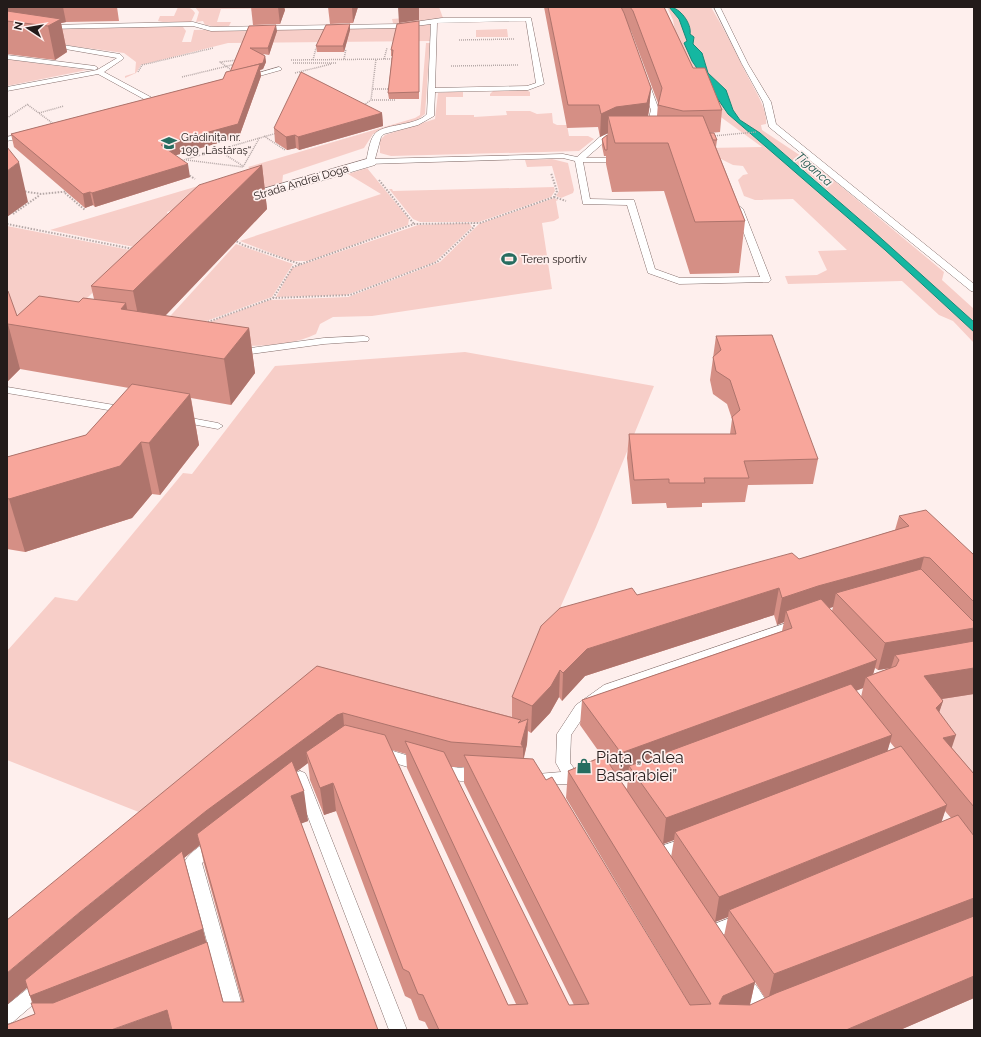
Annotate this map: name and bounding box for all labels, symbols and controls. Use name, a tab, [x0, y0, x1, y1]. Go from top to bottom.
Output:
north arrow	[8, 8, 48, 48]
text: N	[11, 21, 26, 31]
place label: Grădinița nr. 199 „Lăstăraș“	[181, 131, 251, 157]
school or university icon: Grădinița nr. 199 „Lăstăraș“	[160, 134, 178, 152]
water label: Țîganca	[793, 149, 835, 189]
street label: Strada Andrei Doga	[252, 162, 350, 203]
sports icon: Teren sportiv	[500, 250, 518, 268]
place label: Teren sportiv	[521, 253, 587, 266]
place label: Piața „Calea Basarabiei”	[596, 748, 684, 785]
shop icon: Piața „Calea Basarabiei”	[575, 757, 593, 775]

